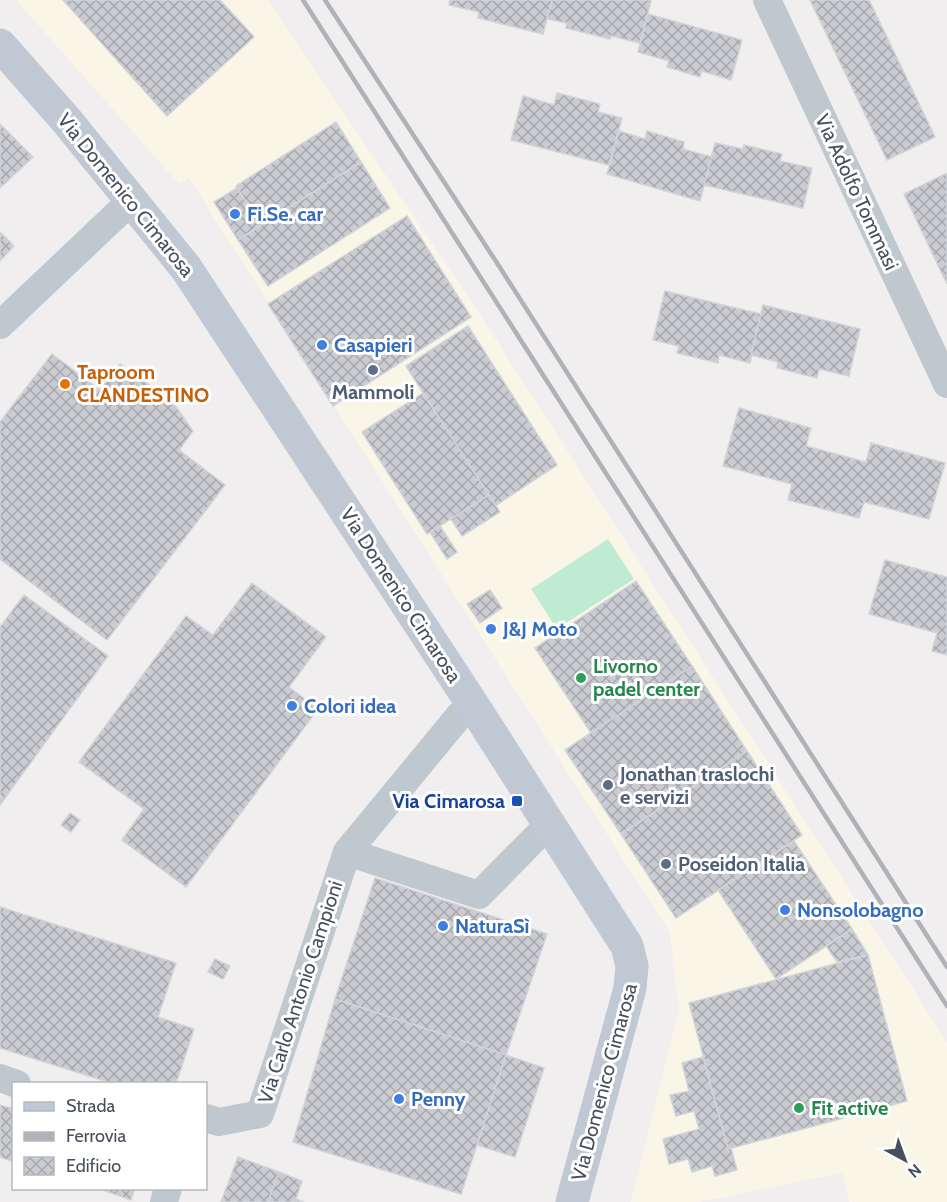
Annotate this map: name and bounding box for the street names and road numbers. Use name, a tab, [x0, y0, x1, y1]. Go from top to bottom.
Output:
street label: Via Domenico Cimarosa	[53, 108, 200, 282]
street label: Via Adolfo Tommasi	[810, 110, 904, 274]
street label: Via Domenico Cimarosa	[335, 503, 467, 687]
street label: Via Carlo Antonio Campioni	[253, 878, 347, 1106]
street label: Via Domenico Cimarosa	[566, 980, 642, 1184]

